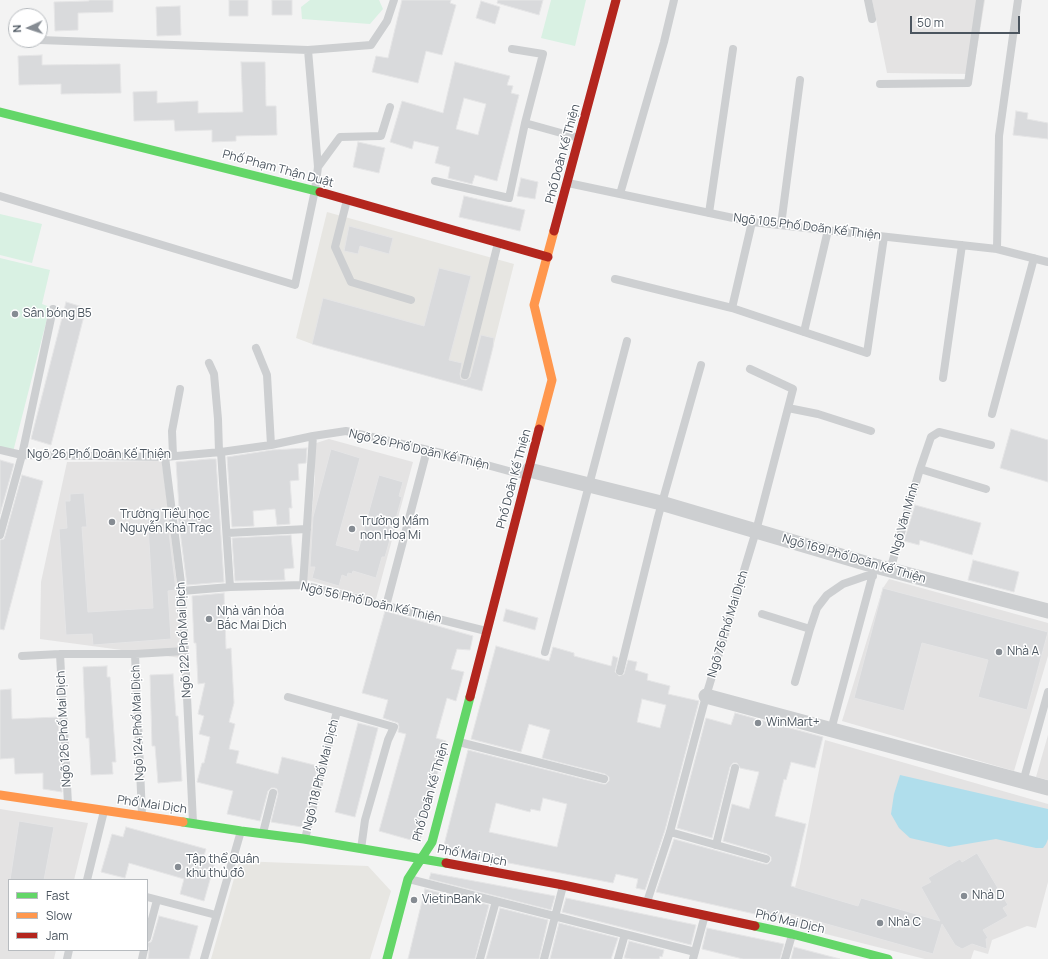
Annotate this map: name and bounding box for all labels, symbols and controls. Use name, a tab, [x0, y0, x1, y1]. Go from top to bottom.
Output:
north arrow	[8, 8, 48, 48]
scale bar	[912, 8, 1022, 34]
text: 50 m	[917, 14, 944, 31]
text: N	[9, 24, 24, 33]
street label: Phố Doãn Kế Thiện	[543, 103, 583, 205]
street label: Phố Phạm Thận Duật	[221, 147, 335, 191]
street label: Ngõ 105 Phố Doãn Kế Thiện	[732, 211, 882, 243]
place label: Sân bóng B5	[23, 307, 92, 321]
marker: Sân bóng B5	[10, 309, 20, 319]
street label: Ngõ 26 Phố Doãn Kế Thiện	[347, 427, 491, 473]
street label: Phố Doãn Kế Thiện	[494, 428, 534, 530]
street label: Ngõ 26 Phố Doãn Kế Thiện	[27, 448, 171, 462]
street label: Ngõ Văn Minh	[888, 481, 922, 557]
place label: Trường Tiểu học Nguyễn Khả Trạc	[120, 508, 212, 536]
place label: Trường Mầm non Hoạ Mi	[360, 515, 429, 543]
marker: Trường Tiểu học Nguyễn Khả Trạc	[107, 517, 117, 527]
marker: Trường Mầm non Hoạ Mi	[347, 524, 357, 534]
street label: Ngõ 169 Phố Doãn Kế Thiện	[780, 532, 928, 586]
street label: Ngõ 76 Phố Mai Dịch	[705, 569, 751, 679]
street label: Ngõ 56 Phố Doãn Kế Thiện	[299, 580, 443, 626]
street label: Ngõ 122 Phố Mai Dịch	[174, 582, 194, 698]
place label: Nhà văn hóa Bắc Mai Dịch	[217, 605, 287, 633]
marker: Nhà văn hóa Bắc Mai Dịch	[204, 614, 214, 624]
place label: Nhà A	[1007, 645, 1039, 659]
marker: Nhà A	[994, 647, 1004, 657]
street label: Ngõ 124 Phố Mai Dịch	[129, 665, 147, 781]
street label: Ngõ 126 Phố Mai Dịch	[54, 670, 74, 788]
place label: WinMart+	[766, 716, 820, 730]
street label: Ngõ 118 Phố Mai Dịch	[300, 718, 342, 832]
marker: WinMart+	[753, 718, 763, 728]
street label: Phố Doãn Kế Thiện	[410, 741, 452, 843]
street label: Phố Mai Dịch	[116, 793, 188, 817]
street label: Phố Mai Dịch	[436, 842, 508, 870]
place label: Tập thể Quân khu thủ đô	[186, 853, 259, 881]
marker: Tập thể Quân khu thủ đô	[173, 862, 183, 872]
legend	[8, 879, 148, 951]
text: Fast	[46, 887, 70, 904]
place label: Nhà D	[972, 889, 1004, 903]
marker: Nhà D	[959, 891, 969, 901]
place label: VietinBank	[422, 893, 481, 907]
marker: VietinBank	[409, 895, 419, 905]
text: Slow	[46, 907, 72, 924]
street label: Phố Mai Dịch	[754, 907, 826, 937]
place label: Nhà C	[888, 916, 921, 930]
marker: Nhà C	[875, 918, 885, 928]
text: Jam	[46, 927, 68, 944]

